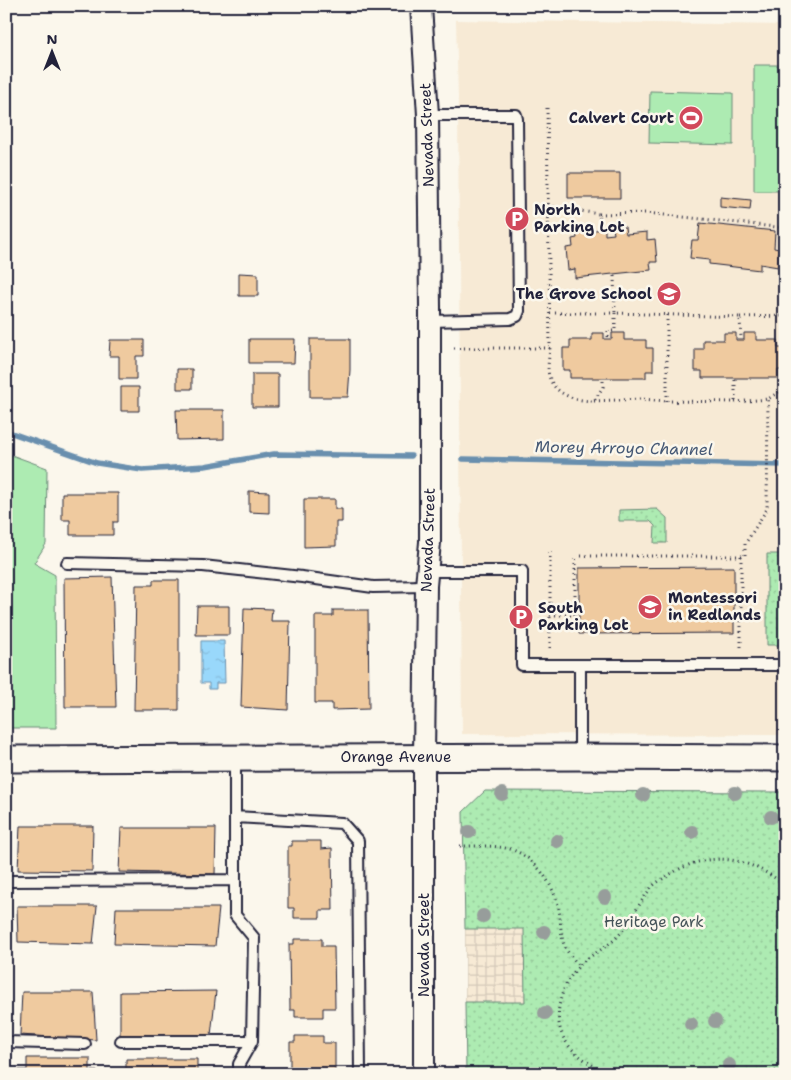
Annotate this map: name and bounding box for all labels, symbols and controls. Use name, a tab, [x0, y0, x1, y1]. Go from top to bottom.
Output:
north arrow	[28, 28, 78, 78]
text: N	[46, 30, 58, 48]
street label: Nevada Street	[415, 82, 439, 188]
sports icon: Calvert Court	[678, 105, 704, 131]
place label: Calvert Court	[569, 108, 674, 128]
place label: North Parking Lot	[534, 200, 624, 237]
parking icon: North Parking Lot	[504, 206, 530, 232]
school or university icon: The Grove School	[656, 281, 682, 307]
place label: The Grove School	[516, 284, 652, 304]
water label: Morey Arroyo Channel	[535, 436, 713, 460]
street label: Nevada Street	[416, 487, 440, 593]
place label: Montessori in Redlands	[668, 588, 761, 625]
school or university icon: Montessori in Redlands	[637, 594, 663, 620]
place label: South Parking Lot	[538, 598, 628, 635]
parking icon: South Parking Lot	[508, 604, 534, 630]
street label: Orange Avenue	[341, 747, 451, 767]
street label: Nevada Street	[414, 893, 434, 997]
park label: Heritage Park	[604, 912, 704, 932]

